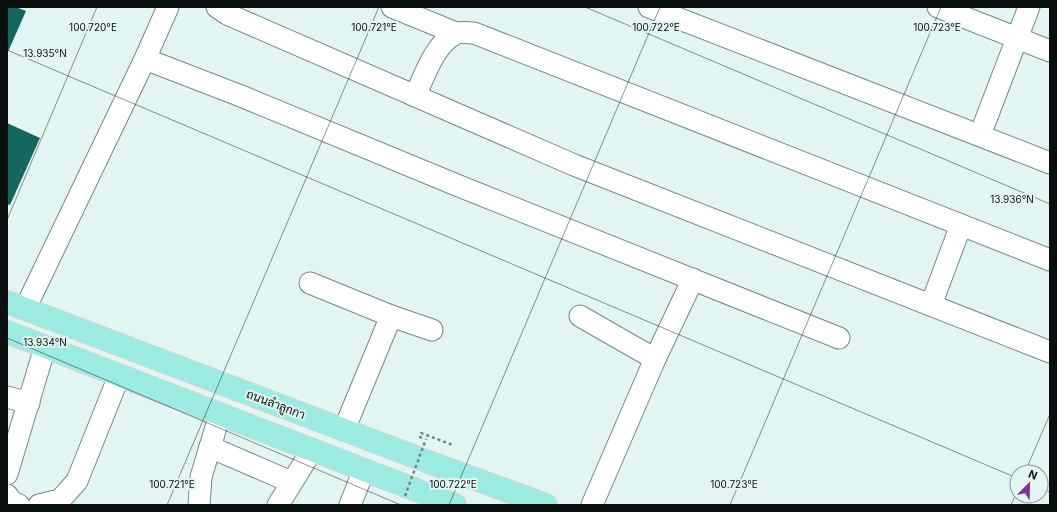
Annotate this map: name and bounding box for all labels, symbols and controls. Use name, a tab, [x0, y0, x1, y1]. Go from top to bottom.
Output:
text: 100.720°E	[69, 21, 117, 33]
text: 100.721°E	[351, 21, 397, 33]
text: 100.722°E	[632, 21, 680, 33]
text: 100.723°E	[913, 21, 961, 33]
text: 13.935°N	[23, 47, 67, 59]
text: 13.936°N	[990, 193, 1034, 205]
text: 13.934°N	[23, 336, 67, 348]
street label: ถนนลำลูกกา	[244, 386, 307, 423]
north arrow	[1009, 464, 1049, 504]
text: N	[1026, 467, 1040, 483]
text: 100.721°E	[149, 478, 195, 490]
text: 100.722°E	[429, 478, 477, 490]
text: 100.723°E	[710, 478, 758, 490]

